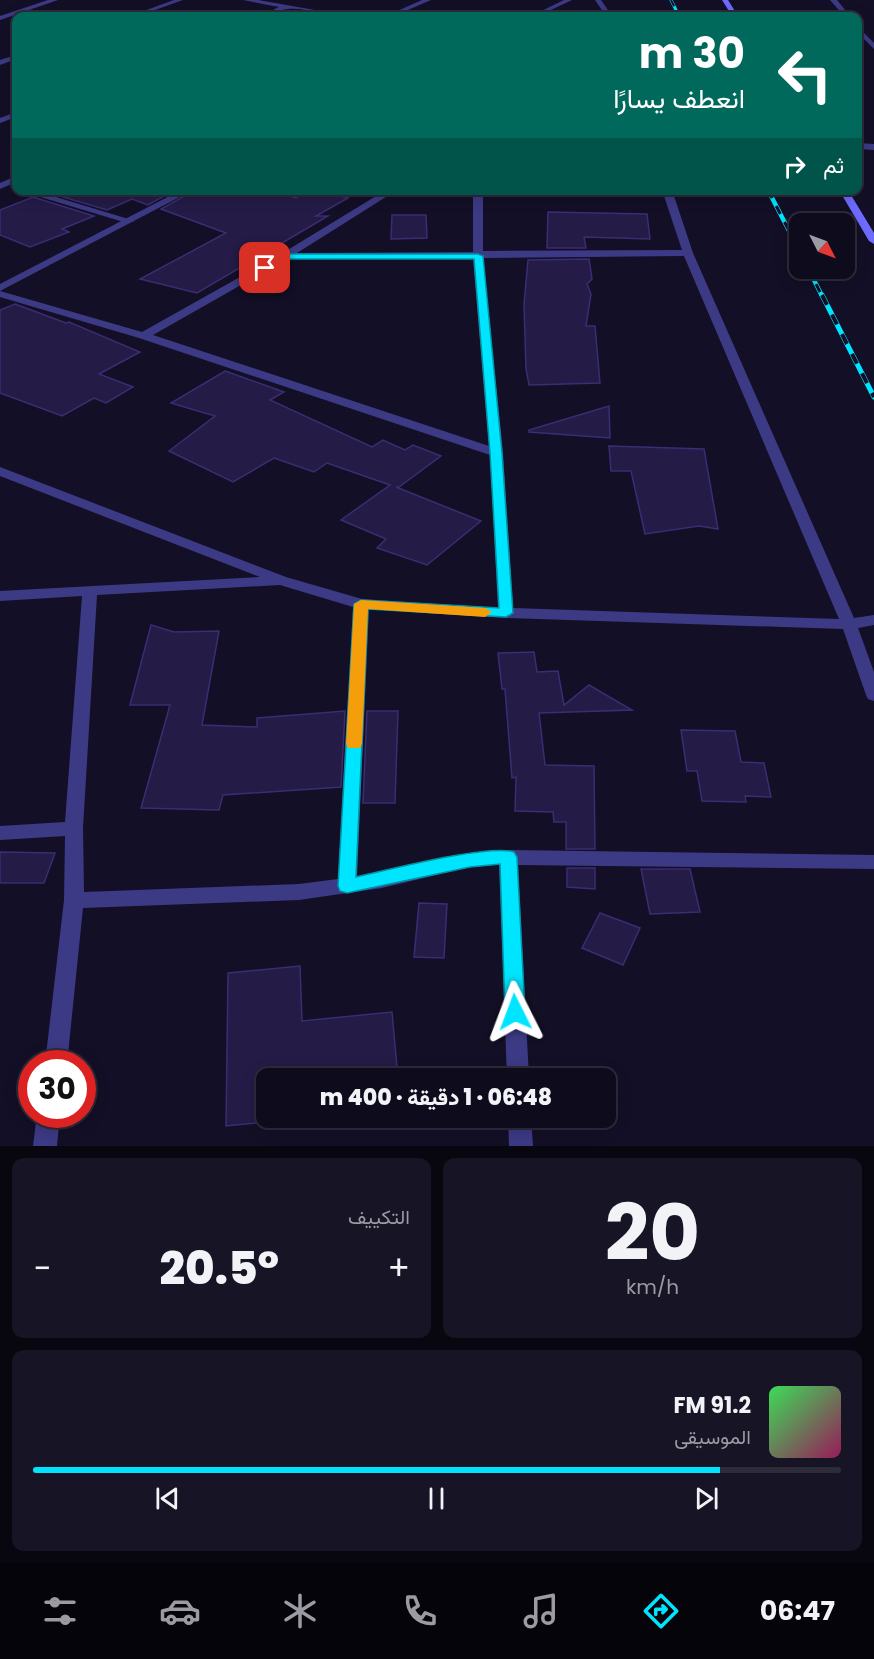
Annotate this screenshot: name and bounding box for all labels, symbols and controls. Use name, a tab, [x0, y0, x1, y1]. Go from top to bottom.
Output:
text: 30 m	[639, 24, 745, 83]
icon: left	[766, 36, 844, 114]
text: انعطف يسارًا	[613, 80, 745, 117]
icon: right	[778, 150, 811, 183]
text: ثم	[823, 150, 844, 181]
north arrow	[789, 213, 855, 279]
map controls	[789, 213, 855, 279]
pin	[239, 242, 290, 293]
icon: arrive	[248, 251, 281, 284]
position arrow	[483, 980, 547, 1044]
speed limit sign: 30	[18, 1050, 96, 1128]
text: 06:48 · 1 دقيقة · 400 m	[320, 1082, 552, 1113]
text: 20	[605, 1178, 700, 1287]
text: التكييف	[348, 1203, 410, 1231]
text: 20.5°	[159, 1237, 279, 1300]
text: −	[33, 1245, 51, 1292]
text: +	[387, 1245, 410, 1292]
text: km/h	[626, 1273, 679, 1301]
text: 91.2 FM	[674, 1390, 751, 1421]
text: الموسيقى	[674, 1423, 751, 1451]
icon: previous	[151, 1482, 184, 1515]
icon: pause	[420, 1482, 453, 1515]
icon: next	[690, 1482, 723, 1515]
icon: filters	[39, 1590, 81, 1632]
icon: car	[159, 1590, 201, 1632]
icon: climate	[279, 1590, 321, 1632]
icon: phone	[399, 1590, 441, 1632]
icon: music	[520, 1590, 562, 1632]
icon: directions	[640, 1590, 682, 1632]
text: 06:47	[760, 1592, 835, 1629]

